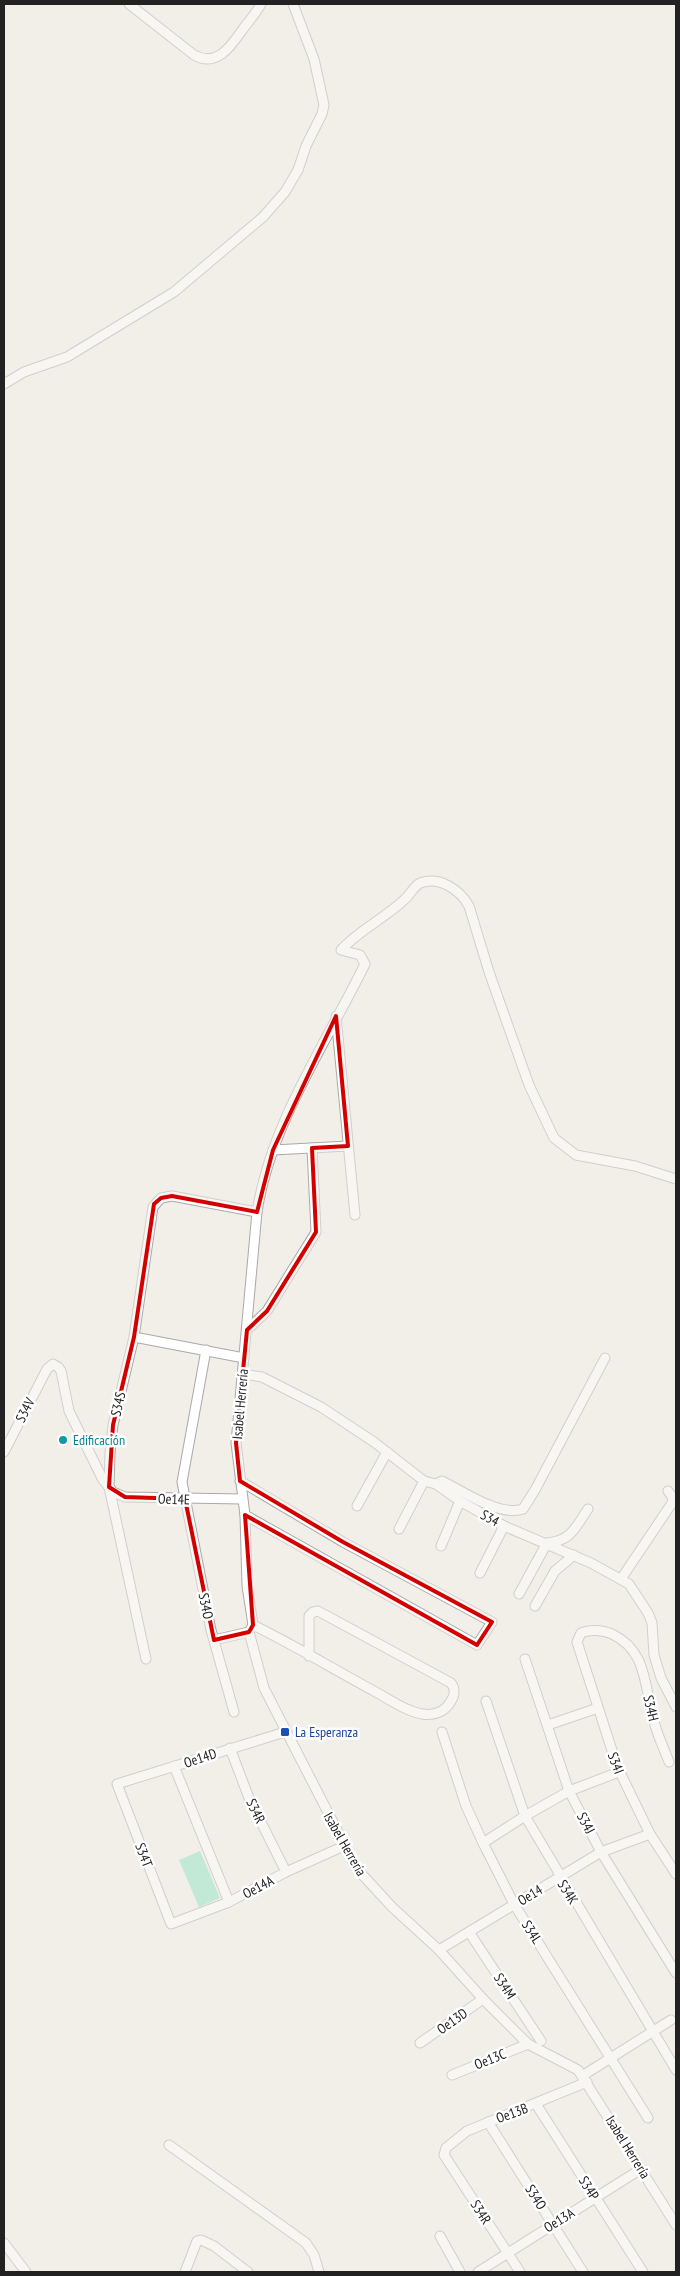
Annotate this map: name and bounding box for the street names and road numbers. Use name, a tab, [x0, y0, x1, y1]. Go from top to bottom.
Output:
street label: Isabel Herrería	[228, 1368, 252, 1440]
street label: S34S	[107, 1390, 129, 1418]
street label: S34V	[11, 1394, 39, 1425]
street label: Oe14E	[158, 1489, 190, 1509]
street label: S34	[478, 1506, 503, 1531]
street label: S34O	[195, 1591, 217, 1621]
street label: S34H	[639, 1693, 663, 1723]
street label: Oe14D	[181, 1744, 219, 1772]
street label: S34I	[604, 1750, 628, 1776]
street label: S34R	[242, 1796, 270, 1827]
street label: Isabel Herrería	[319, 1809, 371, 1879]
street label: S34J	[573, 1809, 599, 1837]
street label: S34T	[131, 1840, 157, 1871]
street label: Oe14A	[239, 1871, 277, 1903]
street label: S34K	[554, 1876, 582, 1908]
street label: Oe14	[514, 1880, 546, 1909]
street label: S34L	[518, 1917, 546, 1947]
street label: S34M	[490, 1970, 520, 2003]
street label: Oe13D	[433, 2004, 471, 2038]
street label: Oe13C	[472, 2044, 509, 2073]
street label: Oe13B	[494, 2099, 530, 2127]
street label: Isabel Herrería	[602, 2112, 654, 2182]
street label: S34P	[575, 2173, 603, 2203]
street label: S34O	[521, 2181, 551, 2213]
street label: S34R	[467, 2196, 496, 2228]
street label: Oe13A	[540, 2204, 578, 2236]

